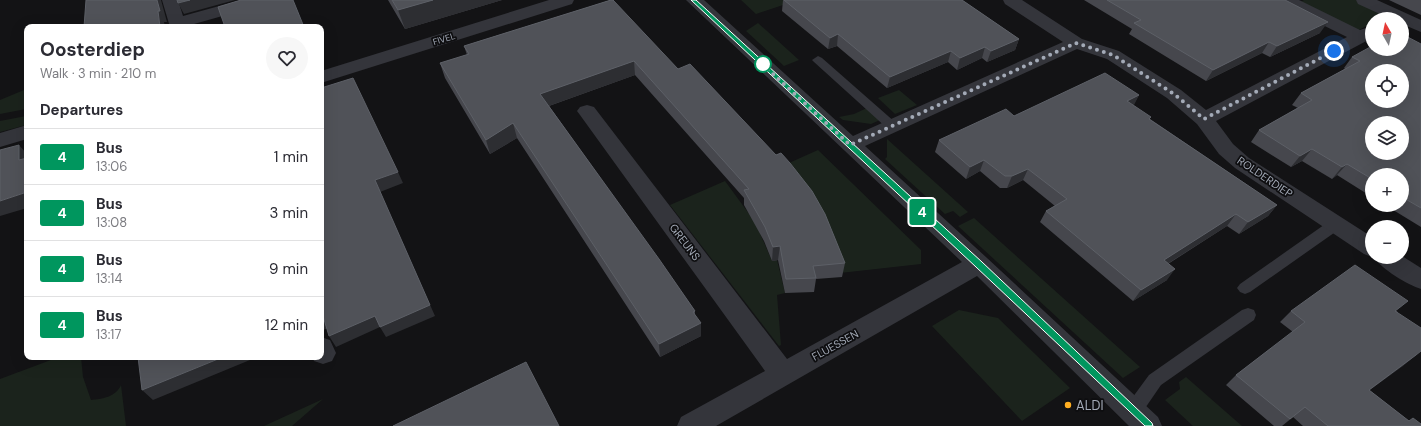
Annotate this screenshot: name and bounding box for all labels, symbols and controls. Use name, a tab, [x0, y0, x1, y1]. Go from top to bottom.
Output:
north arrow	[1365, 12, 1409, 56]
map controls	[1365, 12, 1409, 264]
street label: FIVEL	[431, 30, 457, 48]
text: Oosterdiep	[40, 37, 145, 62]
button: heart	[266, 37, 308, 79]
your location	[1324, 41, 1344, 61]
unlabelled marker	[754, 55, 772, 73]
button: locate	[1365, 64, 1409, 108]
text: Walk · 3 min · 210 m	[40, 65, 156, 82]
text: Departures	[40, 100, 123, 120]
button: layers	[1365, 116, 1409, 160]
text: Bus	[96, 138, 123, 158]
text: 1 min	[274, 147, 308, 167]
text: 4	[57, 148, 67, 166]
street label: ROLDERDIEP	[1235, 153, 1295, 201]
text: 13:06	[96, 158, 127, 175]
button: +	[1365, 168, 1409, 212]
text: Bus	[96, 194, 123, 214]
line badge: 4	[909, 199, 935, 225]
text: 3 min	[270, 203, 308, 223]
text: 4	[917, 203, 927, 221]
text: 4	[57, 204, 67, 222]
text: 13:08	[96, 214, 127, 231]
button: −	[1365, 220, 1409, 264]
street label: GREUNS	[667, 221, 703, 263]
text: Bus	[96, 250, 123, 270]
text: 9 min	[269, 259, 308, 279]
text: 4	[57, 260, 67, 278]
text: 13:14	[96, 270, 122, 287]
text: Bus	[96, 306, 123, 326]
text: 12 min	[265, 315, 308, 335]
text: 4	[57, 316, 67, 334]
text: 13:17	[96, 326, 121, 343]
street label: FLUESSEN	[809, 326, 861, 364]
place label: ALDI	[1076, 397, 1103, 414]
marker: ALDI	[1063, 400, 1073, 410]

